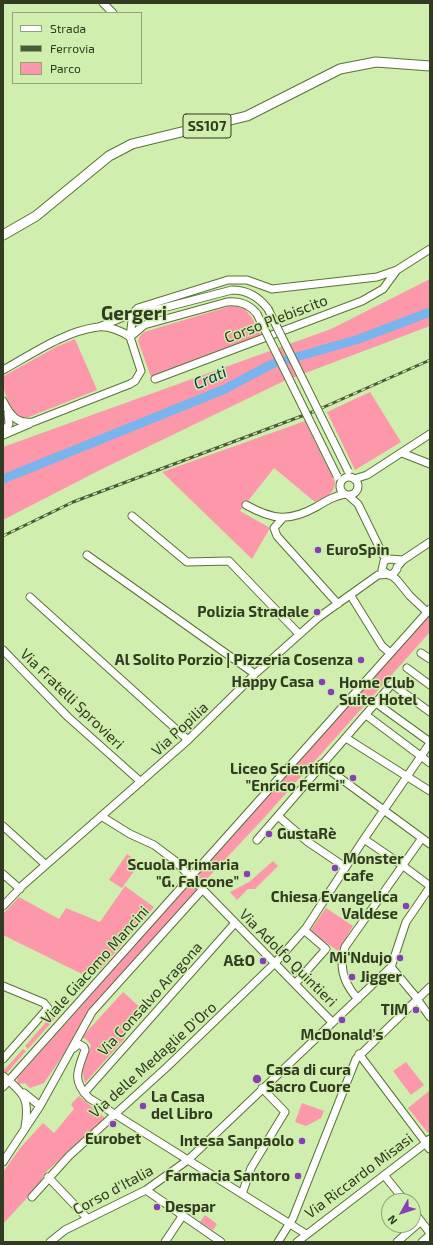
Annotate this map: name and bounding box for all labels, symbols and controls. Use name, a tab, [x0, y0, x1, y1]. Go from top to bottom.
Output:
legend	[12, 12, 142, 84]
text: Strada	[50, 21, 86, 35]
text: Ferrovia	[50, 41, 95, 55]
text: Parco	[50, 61, 81, 75]
road number: SS107	[183, 114, 231, 138]
street label: Corso Plebiscito	[222, 291, 330, 347]
district label: Gergeri	[101, 303, 167, 325]
water label: Crati	[190, 362, 230, 394]
place label: EuroSpin	[326, 541, 390, 559]
marker: EuroSpin	[313, 545, 323, 555]
place label: Polizia Stradale	[197, 603, 309, 621]
marker: Polizia Stradale	[312, 607, 322, 617]
street label: Via Fratelli Sprovieri	[16, 645, 128, 753]
place label: Al Solito Porzio | Pizzeria Cosenza	[115, 651, 353, 669]
marker: Al Solito Porzio | Pizzeria Cosenza	[356, 655, 366, 665]
place label: Happy Casa	[232, 673, 314, 691]
place label: Home Club Suite Hotel	[339, 674, 417, 709]
marker: Happy Casa	[317, 677, 327, 687]
marker: Home Club Suite Hotel	[326, 687, 336, 697]
street label: Via Popilia	[148, 698, 212, 760]
place label: Liceo Scientifico "Enrico Fermi"	[230, 760, 345, 795]
marker: Liceo Scientifico "Enrico Fermi"	[348, 773, 358, 783]
place label: GustaRè	[277, 825, 336, 843]
marker: GustaRè	[264, 829, 274, 839]
place label: Monster cafe	[343, 850, 404, 885]
place label: Scuola Primaria "G. Falcone"	[127, 856, 239, 891]
marker: Monster cafe	[330, 863, 340, 873]
marker: Scuola Primaria "G. Falcone"	[242, 869, 252, 879]
place label: Chiesa Evangelica Valdese	[271, 888, 398, 923]
marker: Chiesa Evangelica Valdese	[401, 901, 411, 911]
street label: Viale Giacomo Mancini	[37, 902, 153, 1028]
street label: Via Adolfo Quintieri	[235, 905, 341, 1011]
street label: Via Consalvo Aragona	[94, 938, 206, 1060]
place label: Mi'Ndujo	[329, 949, 392, 967]
place label: A&O	[223, 952, 255, 970]
marker: Mi'Ndujo	[395, 953, 405, 963]
marker: A&O	[258, 956, 268, 966]
place label: Jigger	[360, 968, 402, 986]
marker: Jigger	[347, 972, 357, 982]
street label: Via delle Medaglie D'Oro	[86, 998, 220, 1122]
place label: TIM	[381, 1001, 408, 1019]
marker: TIM	[411, 1005, 421, 1015]
marker: McDonald's	[337, 1015, 347, 1025]
place label: McDonald's	[300, 1026, 384, 1044]
place label: Casa di cura Sacro Cuore	[266, 1061, 351, 1096]
marker: Casa di cura Sacro Cuore	[251, 1073, 263, 1085]
place label: La Casa del Libro	[151, 1088, 213, 1123]
marker: La Casa del Libro	[138, 1101, 148, 1111]
marker: Eurobet	[108, 1119, 118, 1129]
place label: Eurobet	[85, 1130, 141, 1148]
street label: Via Riccardo Misasi	[301, 1130, 417, 1222]
place label: Intesa Sanpaolo	[180, 1132, 294, 1150]
marker: Intesa Sanpaolo	[297, 1136, 307, 1146]
street label: Corso d'Italia	[70, 1161, 156, 1219]
place label: Farmacia Santoro	[165, 1167, 290, 1185]
marker: Farmacia Santoro	[293, 1171, 303, 1181]
north arrow	[381, 1193, 421, 1233]
place label: Despar	[165, 1198, 216, 1216]
marker: Despar	[152, 1202, 162, 1212]
text: N	[385, 1213, 400, 1227]

